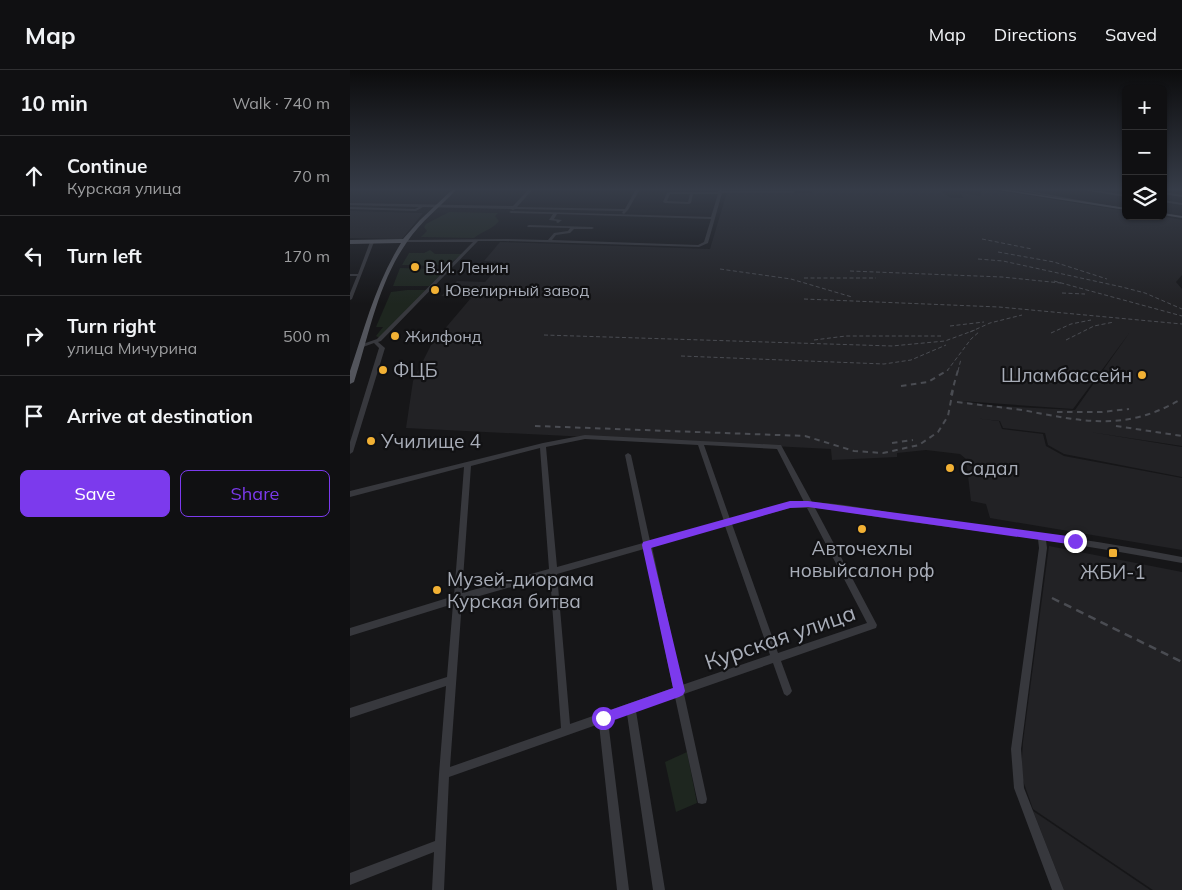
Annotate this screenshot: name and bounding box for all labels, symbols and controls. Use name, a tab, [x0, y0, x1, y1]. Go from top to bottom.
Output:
text: Map	[25, 20, 76, 50]
text: Map	[929, 23, 966, 46]
text: Directions	[994, 23, 1077, 46]
text: Saved	[1105, 23, 1157, 46]
map controls	[1122, 85, 1167, 220]
button: +	[1122, 85, 1167, 130]
text: 10 min	[20, 90, 88, 116]
text: Walk · 740 m	[232, 93, 330, 113]
button: −	[1122, 130, 1167, 175]
text: Continue	[67, 154, 147, 178]
icon: ahead	[20, 162, 48, 190]
text: 70 m	[293, 166, 330, 186]
button: layers	[1122, 175, 1167, 220]
text: Курская улица	[67, 178, 182, 198]
icon: left	[20, 242, 48, 270]
text: Turn left	[67, 244, 142, 268]
text: 170 m	[283, 246, 330, 266]
place label: В.И. Ленин	[425, 257, 509, 277]
marker: В.И. Ленин	[409, 261, 421, 273]
place label: Ювелирный завод	[445, 280, 589, 300]
marker: Ювелирный завод	[429, 284, 441, 296]
text: Turn right	[67, 314, 156, 338]
icon: right	[20, 322, 48, 350]
text: 500 m	[283, 326, 330, 346]
place label: Жилфонд	[405, 326, 482, 346]
marker: Жилфонд	[389, 330, 401, 342]
text: улица Мичурина	[67, 338, 197, 358]
place label: ФЦБ	[393, 358, 438, 382]
place label: Шламбассейн	[1001, 363, 1132, 387]
marker: ФЦБ	[377, 364, 389, 376]
marker: Шламбассейн	[1136, 369, 1148, 381]
icon: arrive	[20, 402, 48, 430]
text: Arrive at destination	[67, 404, 253, 428]
place label: Училище 4	[380, 429, 481, 453]
marker: Училище 4	[365, 435, 377, 447]
place label: Садал	[960, 456, 1019, 480]
marker: Садал	[944, 462, 956, 474]
button: Save	[20, 470, 170, 517]
button: Share	[180, 470, 330, 517]
marker: Авточехлы новыйсалон рф	[856, 523, 868, 535]
route end	[1064, 530, 1087, 553]
place label: Авточехлы новыйсалон рф	[789, 536, 935, 582]
marker: ЖБИ-1	[1107, 547, 1119, 559]
place label: ЖБИ-1	[1080, 560, 1146, 584]
place label: Музей-диорама Курская битва	[447, 567, 594, 613]
marker: Музей-диорама Курская битва	[431, 584, 443, 596]
street label: Курская улица	[701, 598, 859, 676]
route start	[592, 707, 615, 730]

